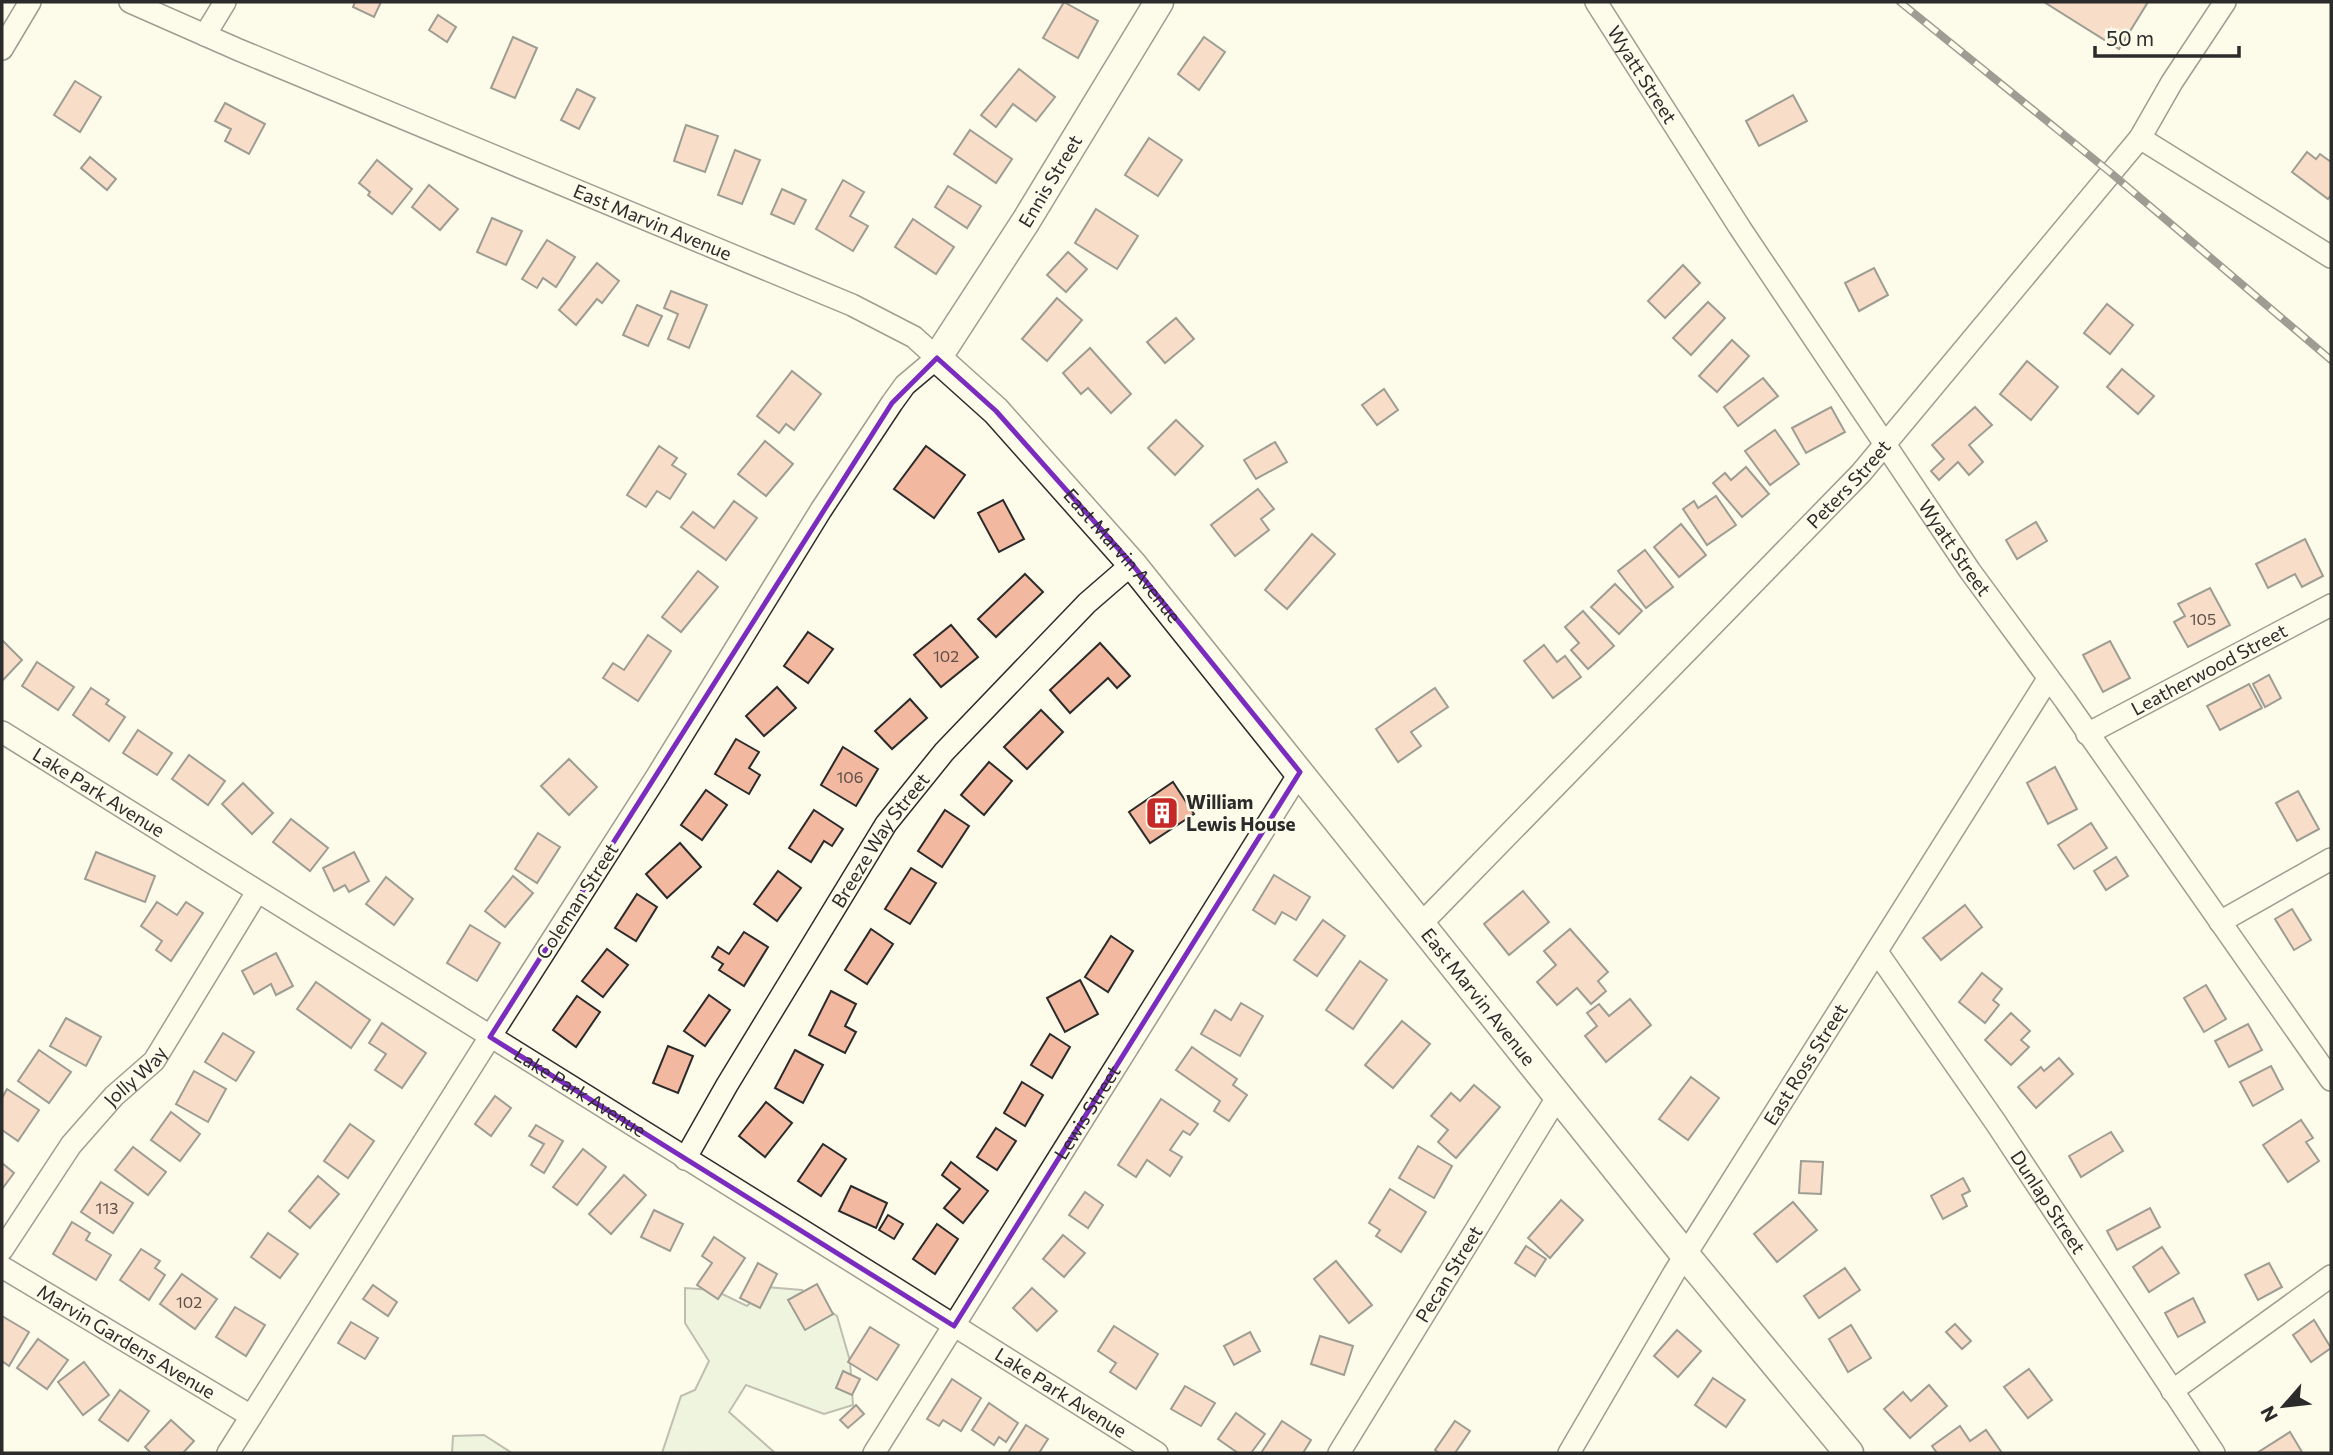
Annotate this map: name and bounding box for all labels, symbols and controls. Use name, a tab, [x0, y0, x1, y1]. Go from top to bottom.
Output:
scale bar	[2095, 14, 2238, 58]
street label: Wyatt Street	[1603, 21, 1682, 128]
text: 50 m	[2106, 25, 2154, 50]
street label: Ennis Street	[1013, 130, 1086, 231]
street label: East Marvin Avenue	[570, 178, 735, 265]
street label: Peters Street	[1801, 435, 1895, 533]
street label: East Marvin Avenue	[1059, 483, 1186, 627]
street label: Wyatt Street	[1914, 495, 1996, 600]
house number: 105	[2190, 609, 2216, 628]
street label: Leatherwood Street	[2127, 618, 2291, 720]
house number: 102	[933, 646, 959, 665]
street label: Lake Park Avenue	[29, 742, 169, 842]
house number: 106	[837, 767, 864, 786]
street label: Breeze Way Street	[826, 768, 934, 911]
place label: William Lewis House	[1186, 790, 1296, 835]
building icon: William Lewis House	[1143, 794, 1181, 832]
street label: Coleman Street	[530, 838, 623, 963]
street label: East Marvin Avenue	[1417, 923, 1541, 1070]
street label: East Ross Street	[1758, 999, 1852, 1129]
street label: Jolly Way	[98, 1042, 171, 1111]
street label: Lake Park Avenue	[510, 1042, 651, 1141]
street label: Lewis Street	[1049, 1060, 1125, 1163]
street label: Dunlap Street	[2006, 1146, 2091, 1258]
house number: 113	[96, 1198, 118, 1217]
street label: Pecan Street	[1410, 1221, 1487, 1326]
street label: Marvin Gardens Avenue	[33, 1279, 220, 1403]
house number: 102	[176, 1292, 202, 1311]
street label: Lake Park Avenue	[991, 1342, 1131, 1442]
north arrow	[2249, 1371, 2319, 1441]
text: N	[2255, 1403, 2282, 1426]

